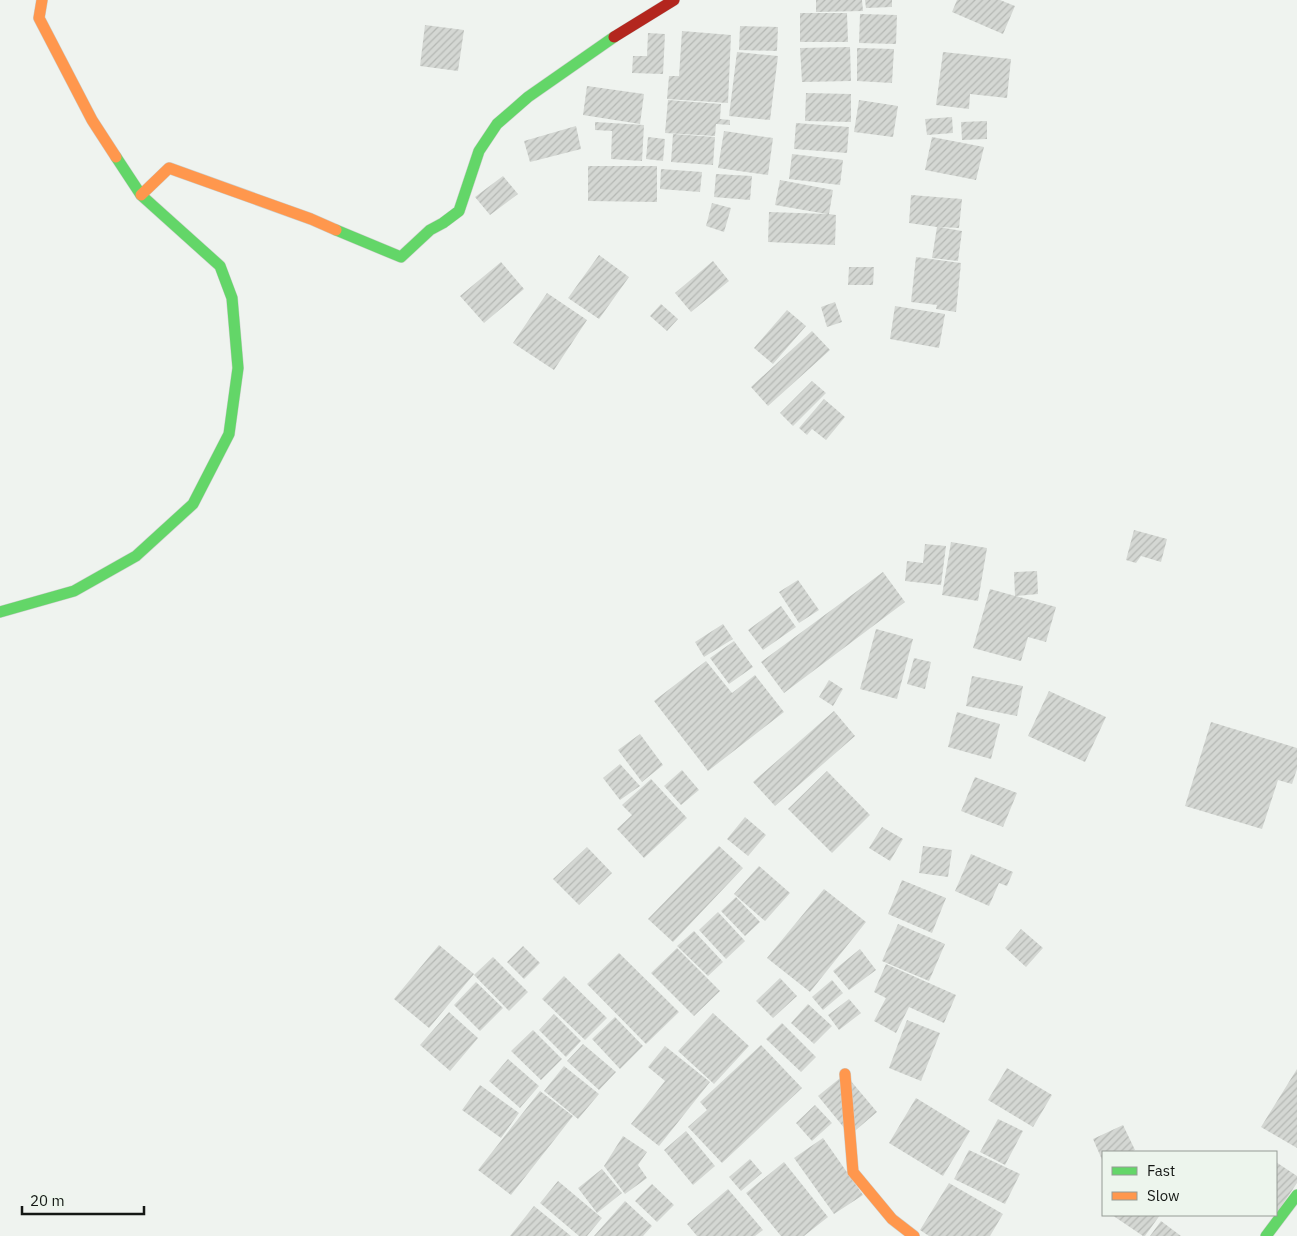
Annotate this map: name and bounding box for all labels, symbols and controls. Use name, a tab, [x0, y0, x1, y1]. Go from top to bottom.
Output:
legend	[1102, 1151, 1277, 1216]
text: Fast	[1147, 1161, 1175, 1180]
scale bar	[22, 1184, 145, 1216]
text: Slow	[1147, 1186, 1180, 1205]
text: 20 m	[30, 1191, 65, 1210]

